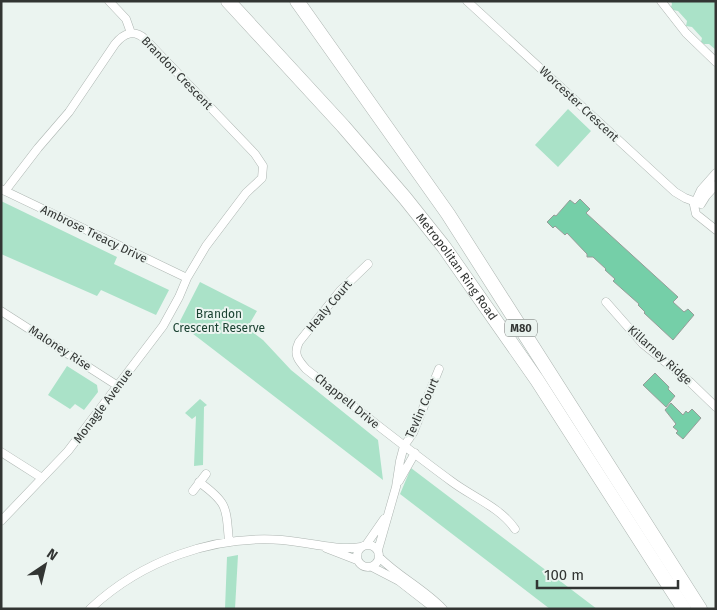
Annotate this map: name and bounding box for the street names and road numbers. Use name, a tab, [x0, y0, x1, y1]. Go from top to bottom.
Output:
street label: Brandon Crescent	[139, 34, 216, 113]
street label: Worcester Crescent	[536, 64, 622, 145]
street label: Ambrose Treacy Drive	[38, 202, 150, 266]
street label: Metropolitan Ring Road	[413, 211, 500, 323]
street label: Healy Court	[303, 277, 355, 335]
road number: M80	[505, 319, 537, 336]
street label: Killarney Ridge	[625, 322, 695, 388]
street label: Maloney Rise	[26, 323, 94, 373]
street label: Monagle Avenue	[71, 366, 135, 446]
street label: Chappell Drive	[312, 371, 382, 431]
street label: Tevlin Court	[402, 375, 442, 440]

